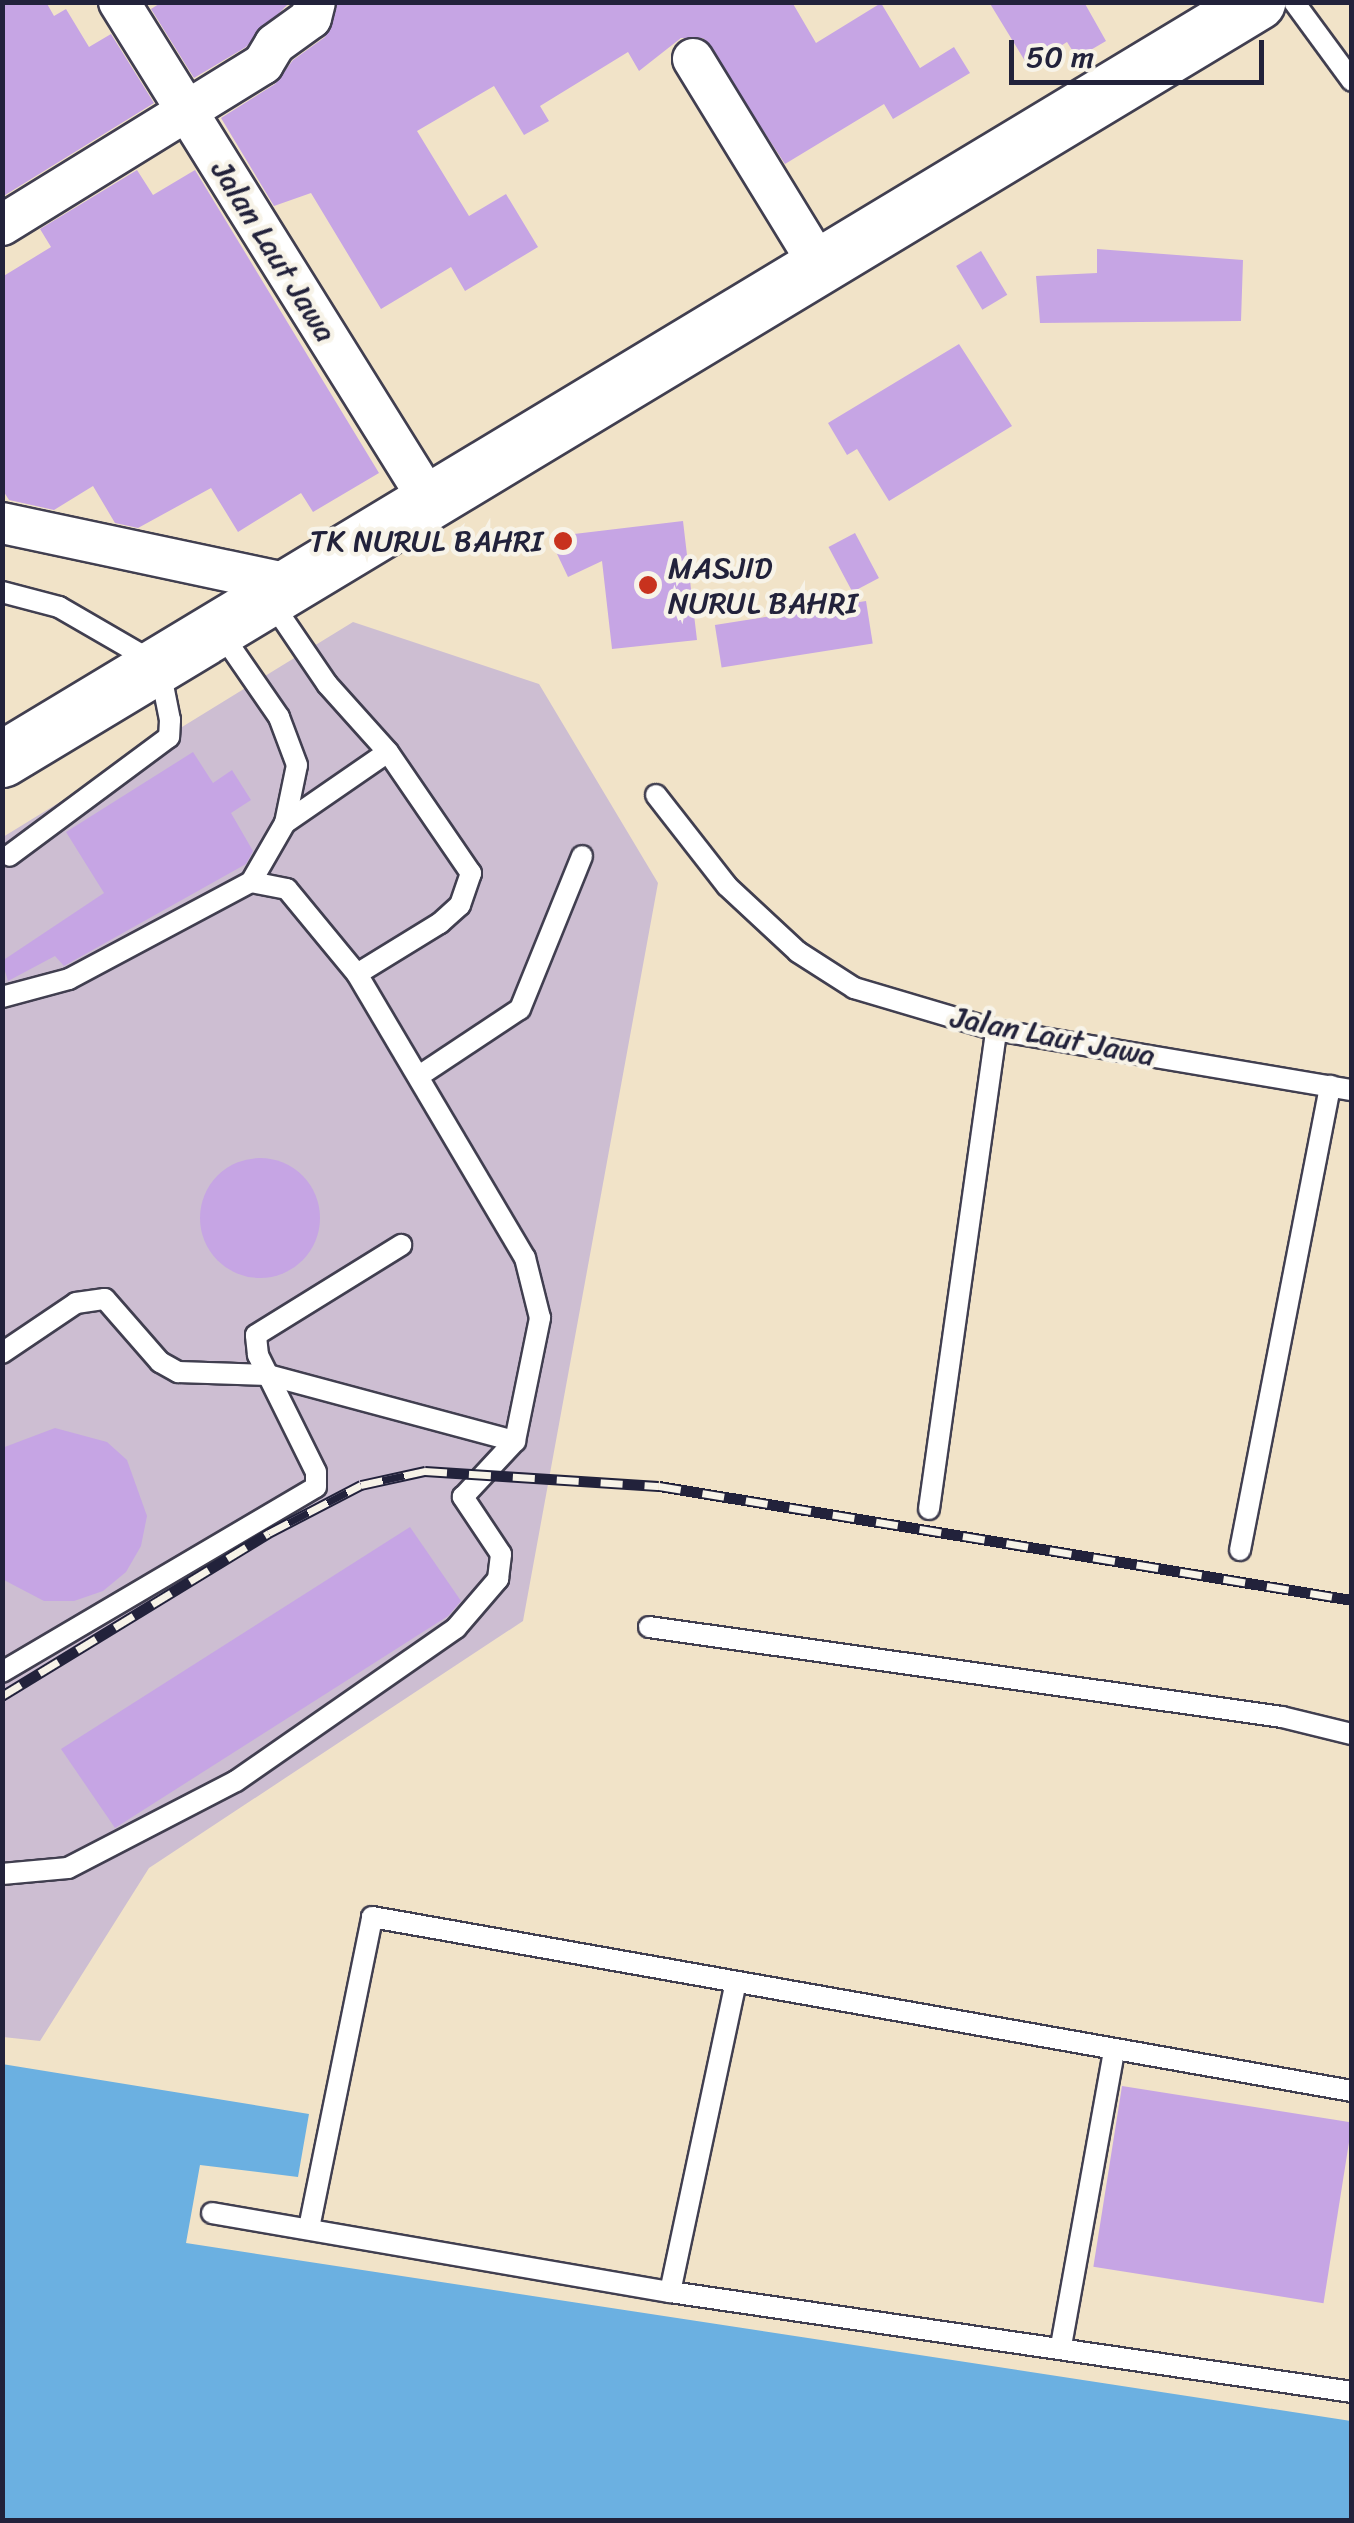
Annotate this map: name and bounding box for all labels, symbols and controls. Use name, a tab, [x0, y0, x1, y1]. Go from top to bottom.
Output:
scale bar	[1014, 20, 1269, 82]
text: 50 m	[1026, 30, 1094, 84]
street label: Jalan Laut Jawa	[204, 153, 344, 349]
place label: TK NURUL BAHRI	[313, 523, 543, 559]
marker: TK NURUL BAHRI	[552, 530, 574, 552]
place label: MASJID NURUL BAHRI	[668, 550, 855, 620]
marker: MASJID NURUL BAHRI	[637, 574, 659, 596]
street label: Jalan Laut Jawa	[948, 999, 1158, 1073]

